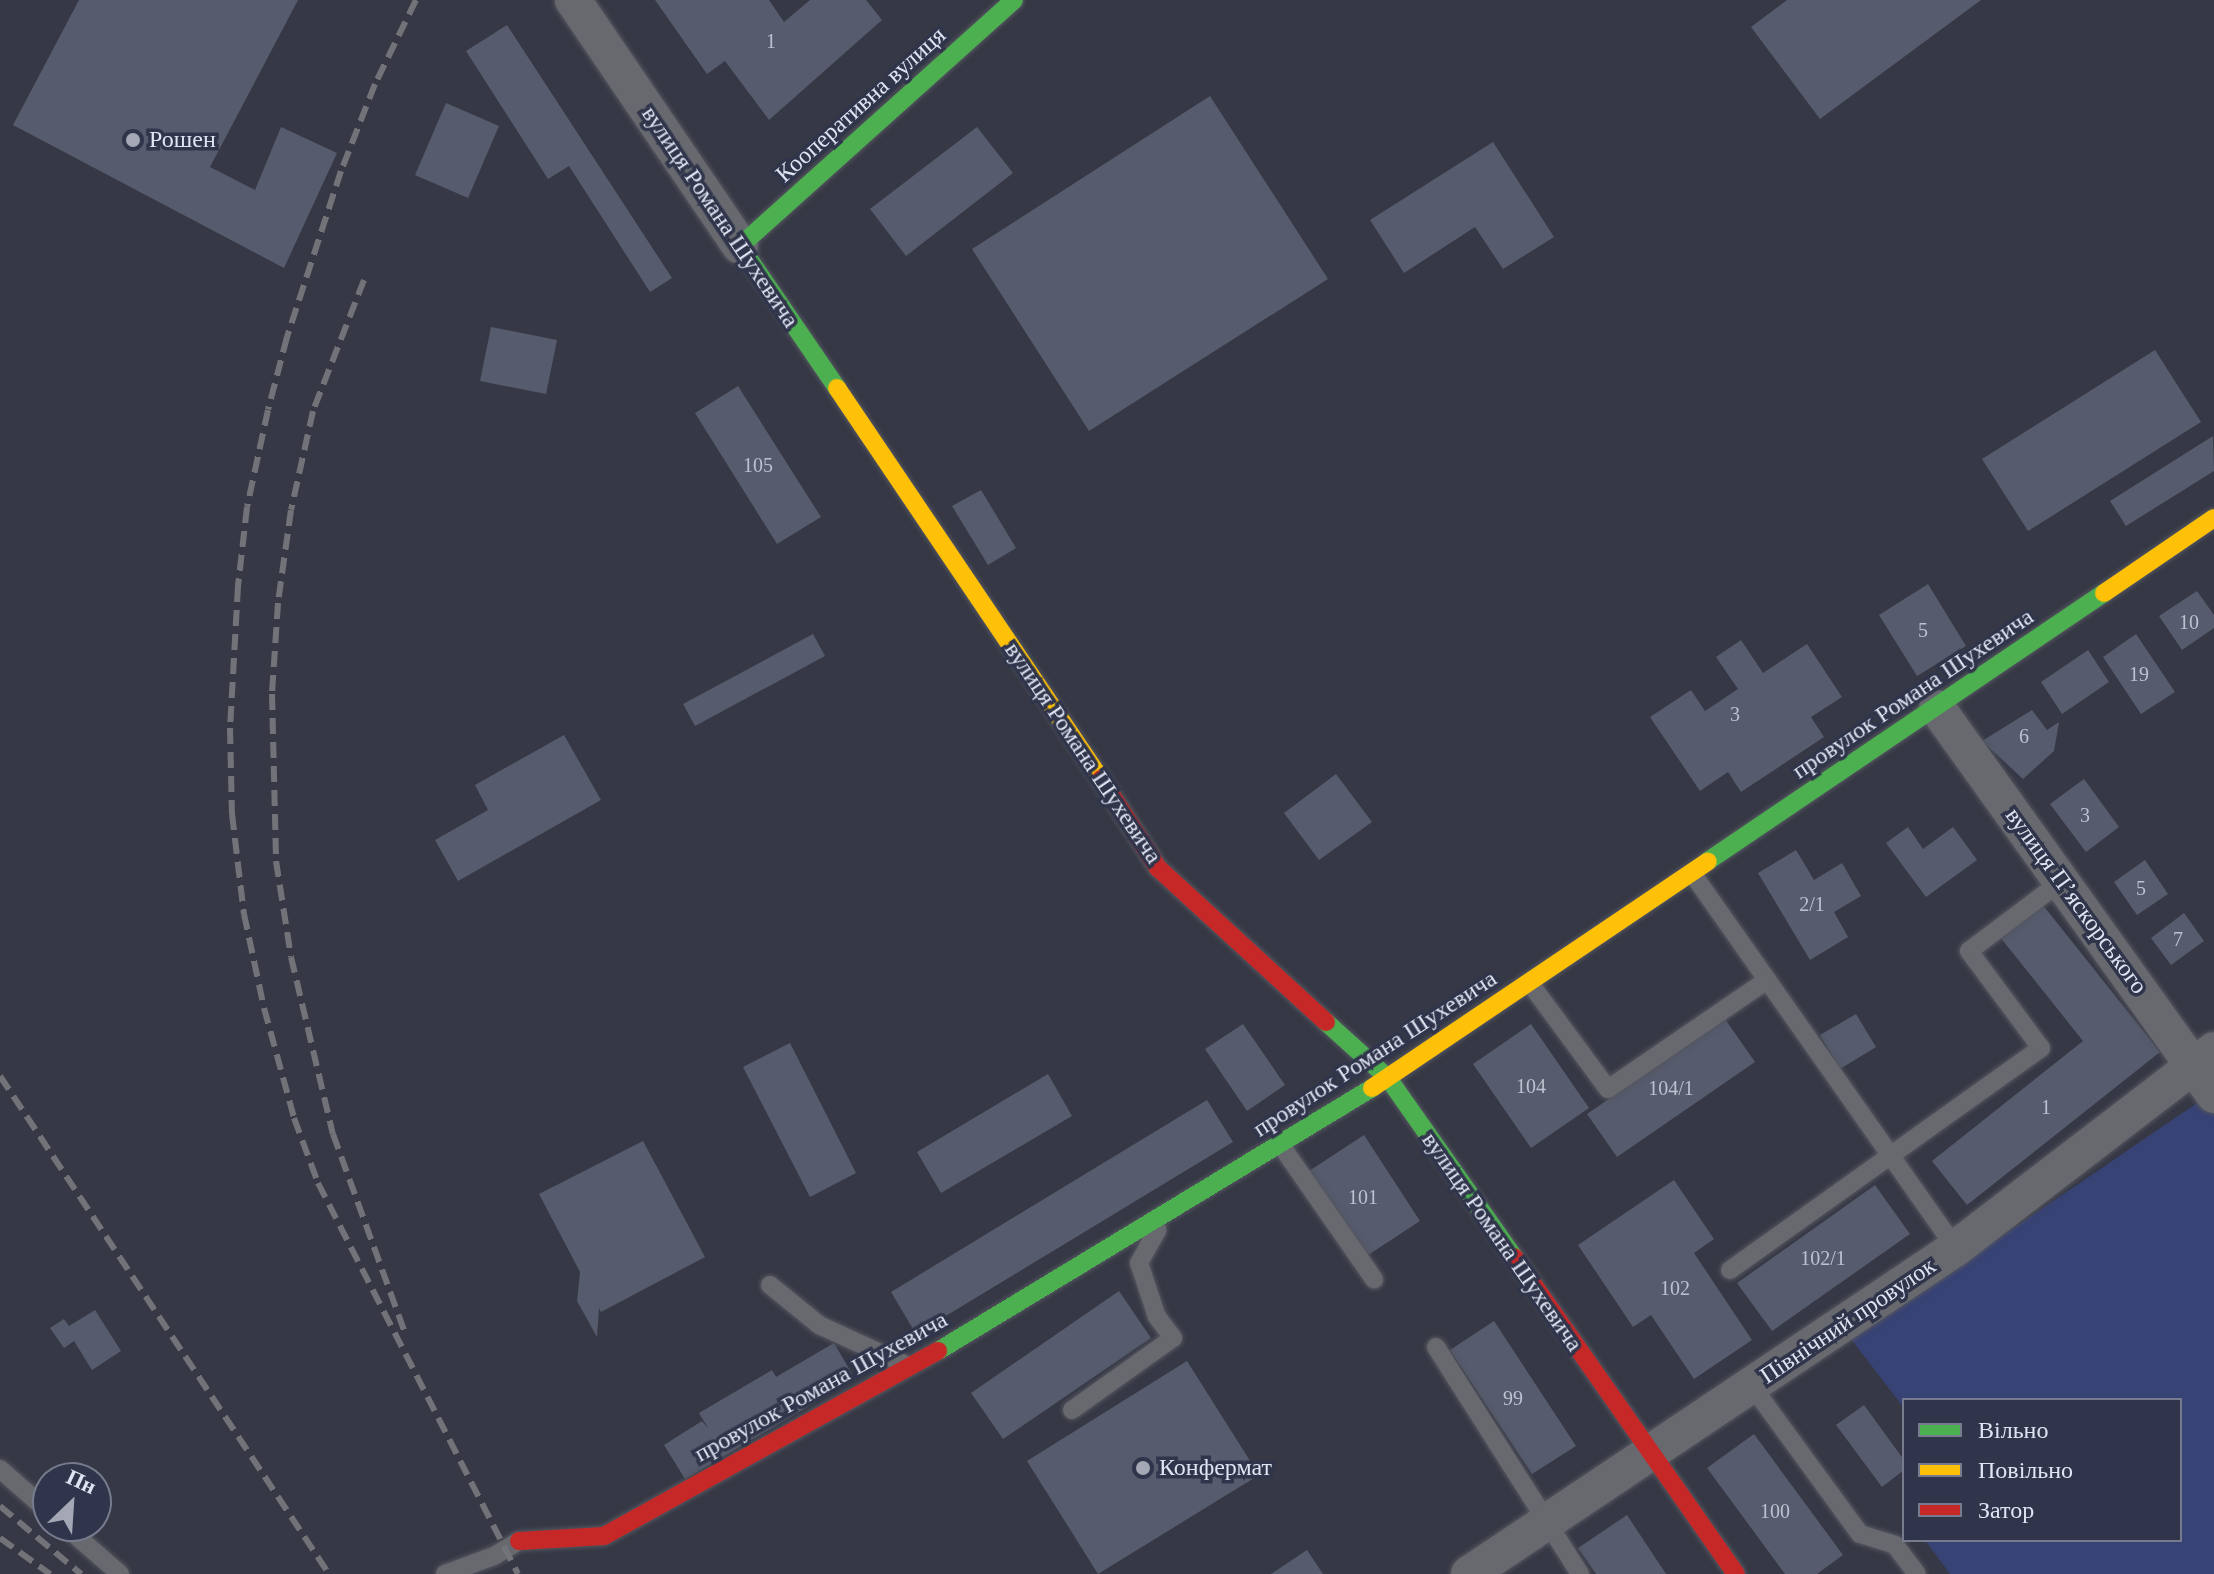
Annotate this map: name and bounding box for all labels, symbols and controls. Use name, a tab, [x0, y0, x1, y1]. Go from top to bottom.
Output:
street label: Кооперативна вулиця	[770, 21, 952, 189]
house number: 1	[766, 29, 776, 53]
street label: вулиця Романа Шухевича	[635, 101, 805, 333]
place label: Рошен	[149, 126, 216, 154]
marker: Рошен	[124, 131, 142, 149]
house number: 105	[743, 453, 773, 477]
street label: провулок Романа Шухевича	[1787, 602, 2039, 786]
house number: 10	[2179, 610, 2199, 634]
house number: 5	[1918, 618, 1928, 642]
street label: вулиця Романа Шухевича	[998, 637, 1168, 869]
house number: 19	[2129, 662, 2149, 686]
house number: 3	[1730, 702, 1740, 726]
house number: 6	[2019, 724, 2029, 748]
street label: вулиця Пʼяскорського	[1999, 802, 2153, 1000]
house number: 3	[2080, 803, 2090, 827]
house number: 5	[2136, 876, 2146, 900]
house number: 2/1	[1799, 892, 1825, 916]
house number: 7	[2173, 927, 2183, 951]
street label: провулок Романа Шухевича	[1248, 964, 1502, 1144]
house number: 104	[1516, 1074, 1546, 1098]
house number: 104/1	[1648, 1076, 1694, 1100]
house number: 1	[2041, 1095, 2051, 1119]
street label: вулиця Романа Шухевича	[1415, 1127, 1589, 1357]
house number: 101	[1348, 1185, 1378, 1209]
house number: 102/1	[1800, 1246, 1846, 1270]
street label: Північний провулок	[1755, 1252, 1941, 1390]
house number: 102	[1660, 1276, 1690, 1300]
street label: провулок Романа Шухевича	[690, 1305, 952, 1469]
house number: 99	[1503, 1386, 1523, 1410]
legend	[1902, 1398, 2182, 1542]
text: Вільно	[1978, 1417, 2048, 1443]
place label: Конфермат	[1159, 1454, 1272, 1482]
text: Повільно	[1978, 1457, 2073, 1483]
marker: Конфермат	[1134, 1459, 1152, 1477]
north arrow	[32, 1462, 112, 1542]
text: Пн	[63, 1464, 100, 1499]
text: Затор	[1978, 1497, 2034, 1523]
house number: 100	[1760, 1499, 1790, 1523]

